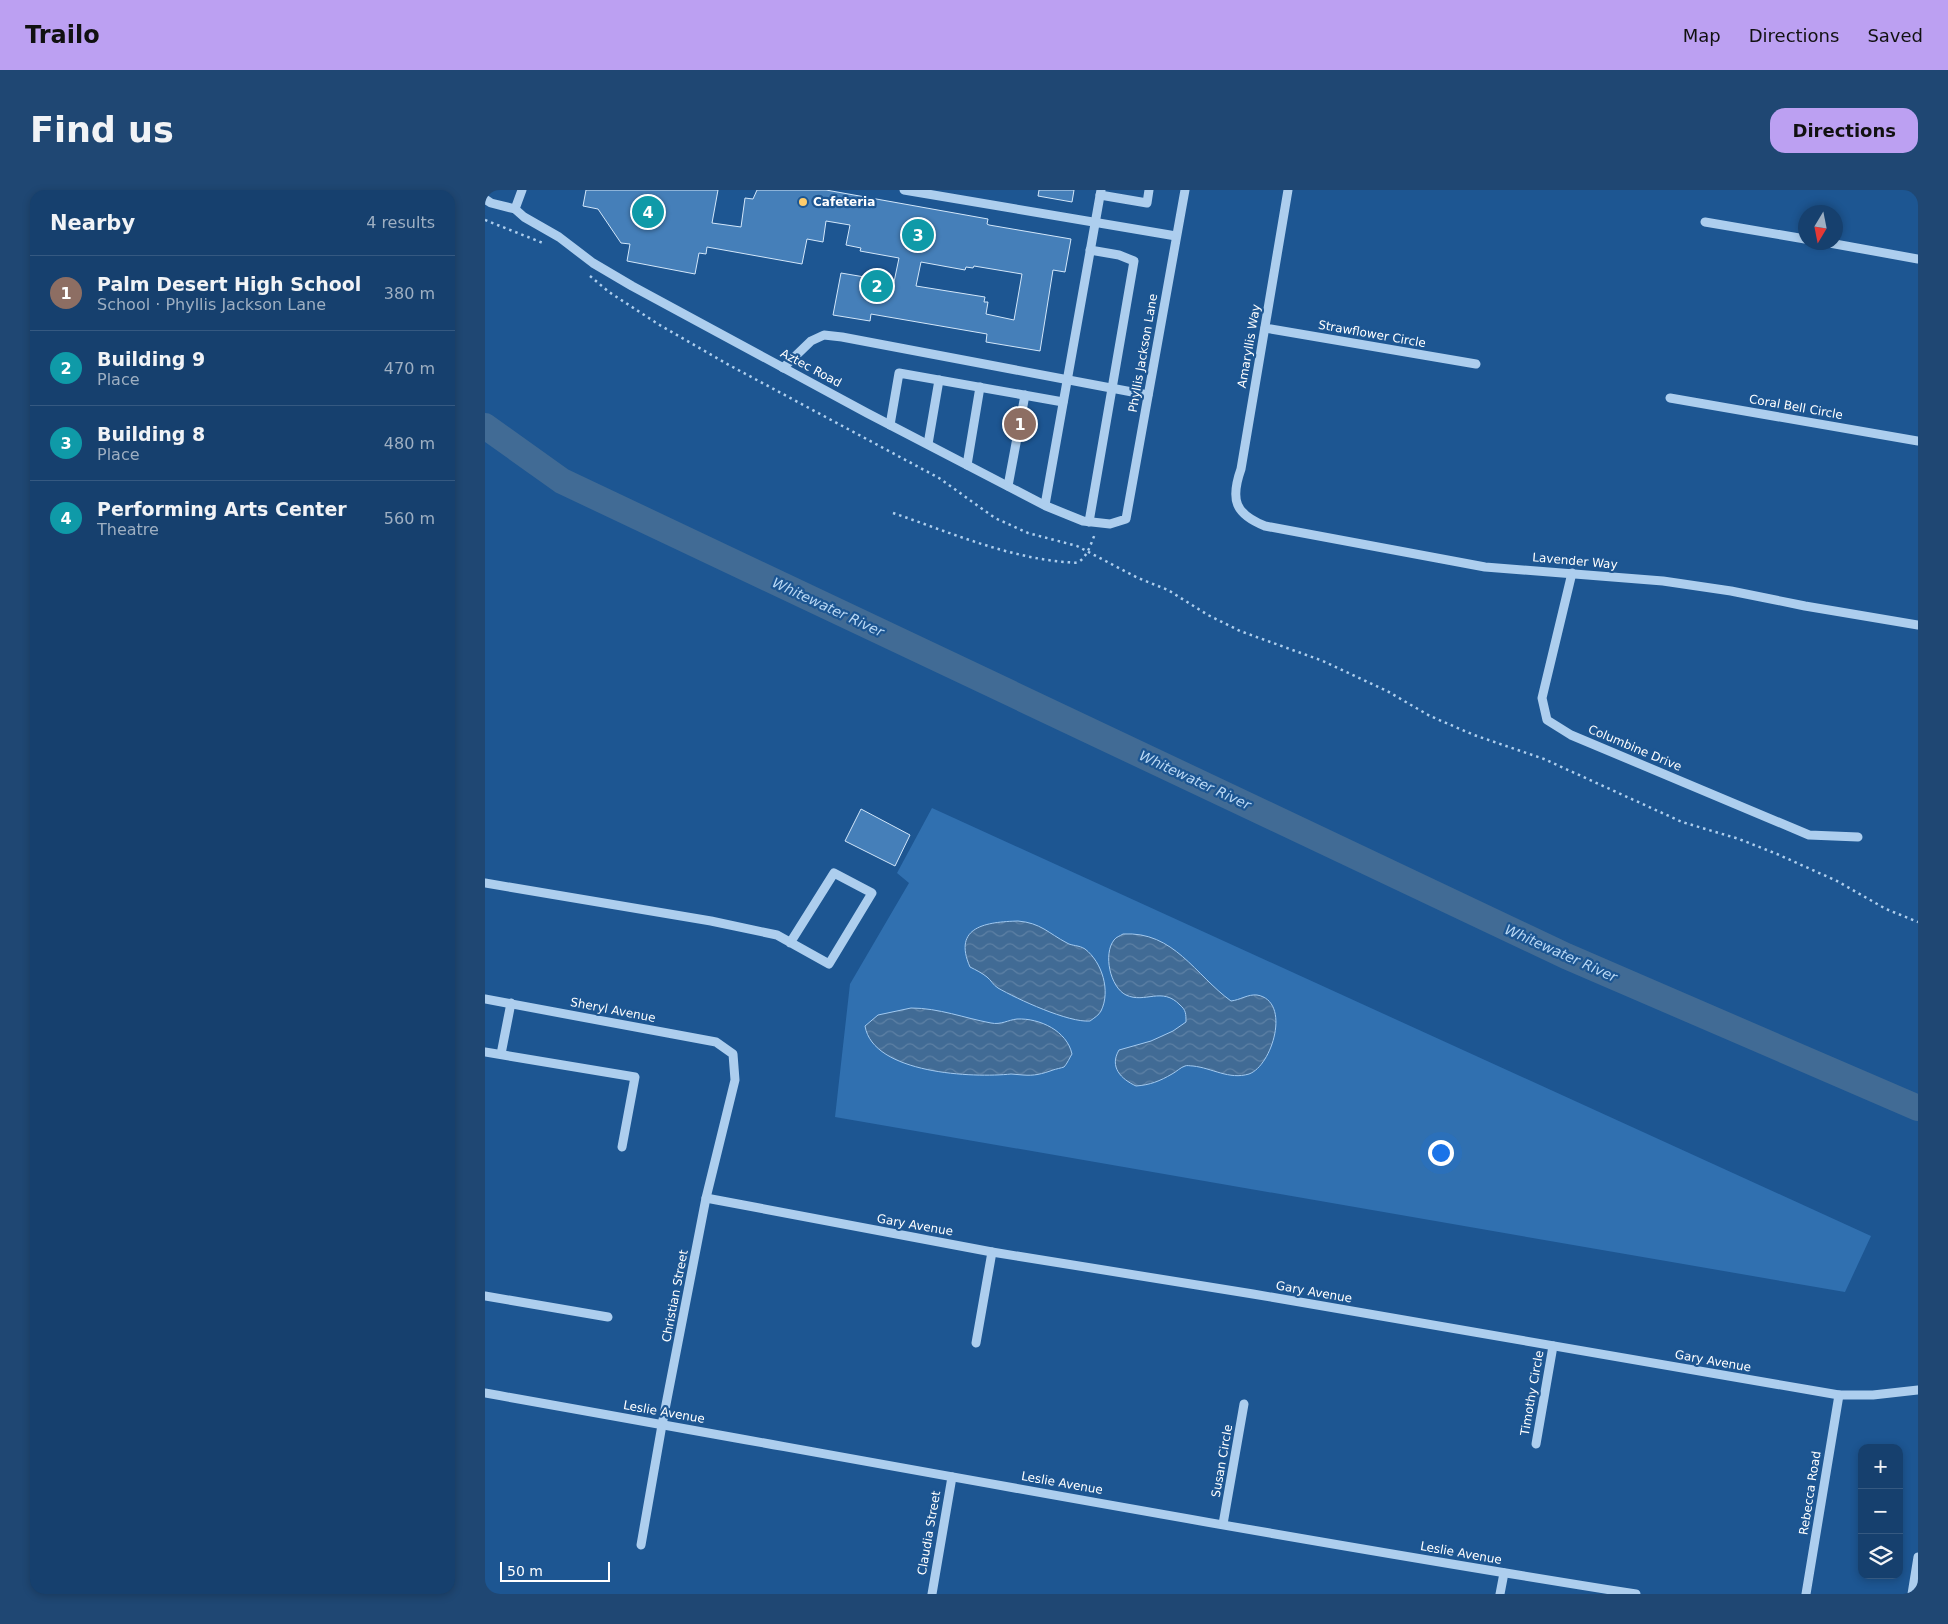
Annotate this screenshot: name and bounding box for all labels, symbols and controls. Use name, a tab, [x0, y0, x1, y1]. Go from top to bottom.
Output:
text: Trailo	[25, 21, 100, 49]
text: Map	[1683, 25, 1721, 46]
text: Directions	[1749, 25, 1839, 46]
text: Saved	[1867, 25, 1923, 46]
button: Directions	[1770, 108, 1918, 153]
text: Find us	[30, 110, 174, 150]
pin: 4	[632, 193, 664, 231]
place label: Cafeteria	[813, 195, 875, 209]
marker: Cafeteria	[797, 196, 809, 208]
north arrow	[1798, 205, 1843, 250]
text: Nearby	[50, 211, 135, 235]
text: 4 results	[366, 213, 435, 232]
pin: 3	[902, 216, 934, 254]
pin: 2	[861, 267, 893, 305]
text: Palm Desert High School	[97, 273, 361, 295]
text: 1	[60, 284, 72, 303]
text: 380 m	[384, 284, 435, 303]
street label: Phyllis Jackson Lane	[1126, 292, 1160, 414]
text: School · Phyllis Jackson Lane	[97, 295, 326, 314]
street label: Amaryllis Way	[1235, 303, 1263, 389]
street label: Strawflower Circle	[1317, 318, 1427, 350]
street label: Aztec Road	[778, 346, 844, 390]
text: Building 9	[97, 348, 205, 370]
text: 2	[60, 359, 72, 378]
text: 470 m	[384, 359, 435, 378]
text: Place	[97, 370, 140, 389]
street label: Coral Bell Circle	[1748, 392, 1844, 422]
pin: 1	[1004, 405, 1036, 443]
text: Building 8	[97, 423, 205, 445]
text: 3	[60, 434, 72, 453]
text: 480 m	[384, 434, 435, 453]
text: Place	[97, 445, 140, 464]
text: Performing Arts Center	[97, 498, 347, 520]
text: 4	[60, 509, 72, 528]
text: 560 m	[384, 509, 435, 528]
text: Theatre	[97, 520, 159, 539]
street label: Lavender Way	[1532, 550, 1618, 572]
water label: Whitewater River	[770, 574, 887, 640]
street label: Columbine Drive	[1586, 722, 1684, 774]
water label: Whitewater River	[1137, 747, 1254, 813]
water label: Whitewater River	[1502, 921, 1621, 985]
street label: Sheryl Avenue	[569, 995, 657, 1025]
your location	[1428, 1140, 1454, 1166]
street label: Gary Avenue	[876, 1211, 954, 1239]
street label: Christian Street	[659, 1248, 691, 1343]
street label: Gary Avenue	[1275, 1278, 1353, 1306]
street label: Gary Avenue	[1674, 1347, 1752, 1375]
street label: Timothy Circle	[1517, 1349, 1546, 1438]
street label: Leslie Avenue	[622, 1398, 706, 1426]
street label: Susan Circle	[1209, 1423, 1235, 1499]
map controls	[1858, 1444, 1903, 1579]
button: +	[1858, 1444, 1903, 1489]
street label: Rebecca Road	[1796, 1450, 1824, 1536]
street label: Leslie Avenue	[1020, 1469, 1104, 1497]
button: −	[1858, 1489, 1903, 1534]
street label: Claudia Street	[915, 1490, 943, 1576]
button: layers	[1858, 1534, 1903, 1579]
street label: Leslie Avenue	[1419, 1539, 1503, 1567]
scale bar	[500, 1559, 610, 1582]
text: 50 m	[507, 1563, 543, 1579]

